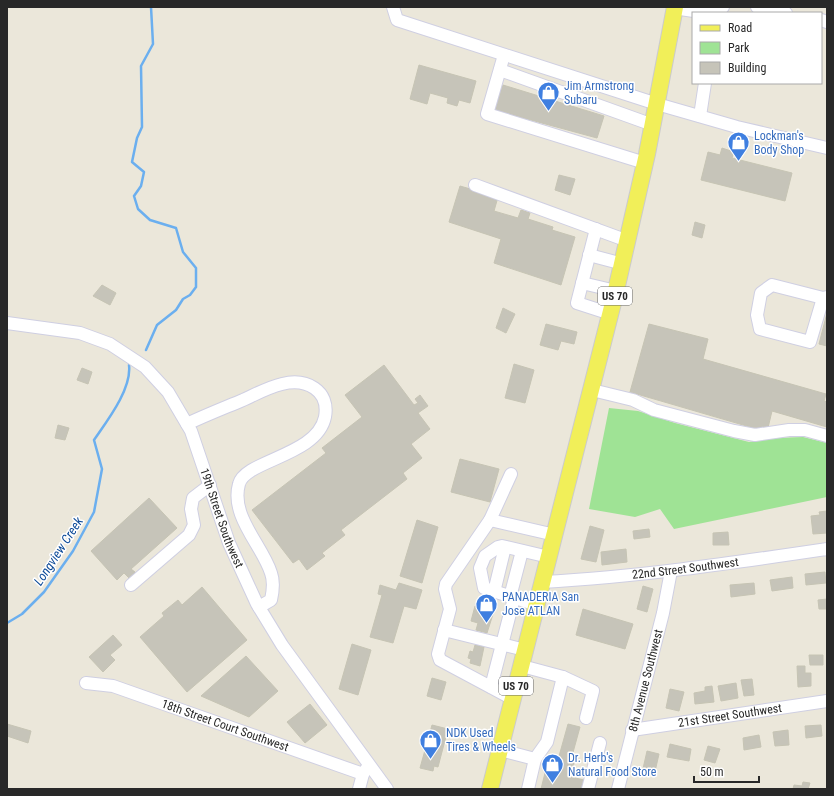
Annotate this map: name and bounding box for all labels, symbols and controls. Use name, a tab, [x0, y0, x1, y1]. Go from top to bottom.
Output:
legend	[692, 12, 822, 84]
text: Road	[728, 21, 752, 35]
text: Park	[728, 41, 750, 55]
text: Building	[728, 61, 766, 75]
place label: Jim Armstrong Subaru	[564, 79, 634, 107]
shop icon: Jim Armstrong Subaru	[536, 80, 562, 113]
place label: Lockman's Body Shop	[754, 129, 804, 157]
shop icon: Lockman's Body Shop	[726, 130, 752, 163]
road number: US 70	[598, 287, 632, 305]
street label: 19th Street Southwest	[197, 466, 247, 570]
water label: Longview Creek	[31, 514, 86, 588]
street label: 22nd Street Southwest	[631, 555, 740, 582]
place label: PANADERIA San Jose ATLAN	[502, 590, 579, 618]
shop icon: PANADERIA San Jose ATLAN	[473, 591, 499, 624]
street label: 8th Avenue Southwest	[626, 627, 666, 733]
road number: US 70	[499, 677, 533, 695]
street label: 18th Street Court Southwest	[160, 697, 291, 754]
street label: 21st Street Southwest	[677, 701, 783, 730]
place label: NDK Used Tires & Wheels	[446, 726, 516, 754]
shop icon: NDK Used Tires & Wheels	[418, 727, 444, 760]
place label: Dr. Herb's Natural Food Store	[568, 751, 657, 779]
shop icon: Dr. Herb's Natural Food Store	[539, 752, 565, 785]
scale bar	[694, 758, 759, 784]
text: 50 m	[700, 765, 724, 779]

